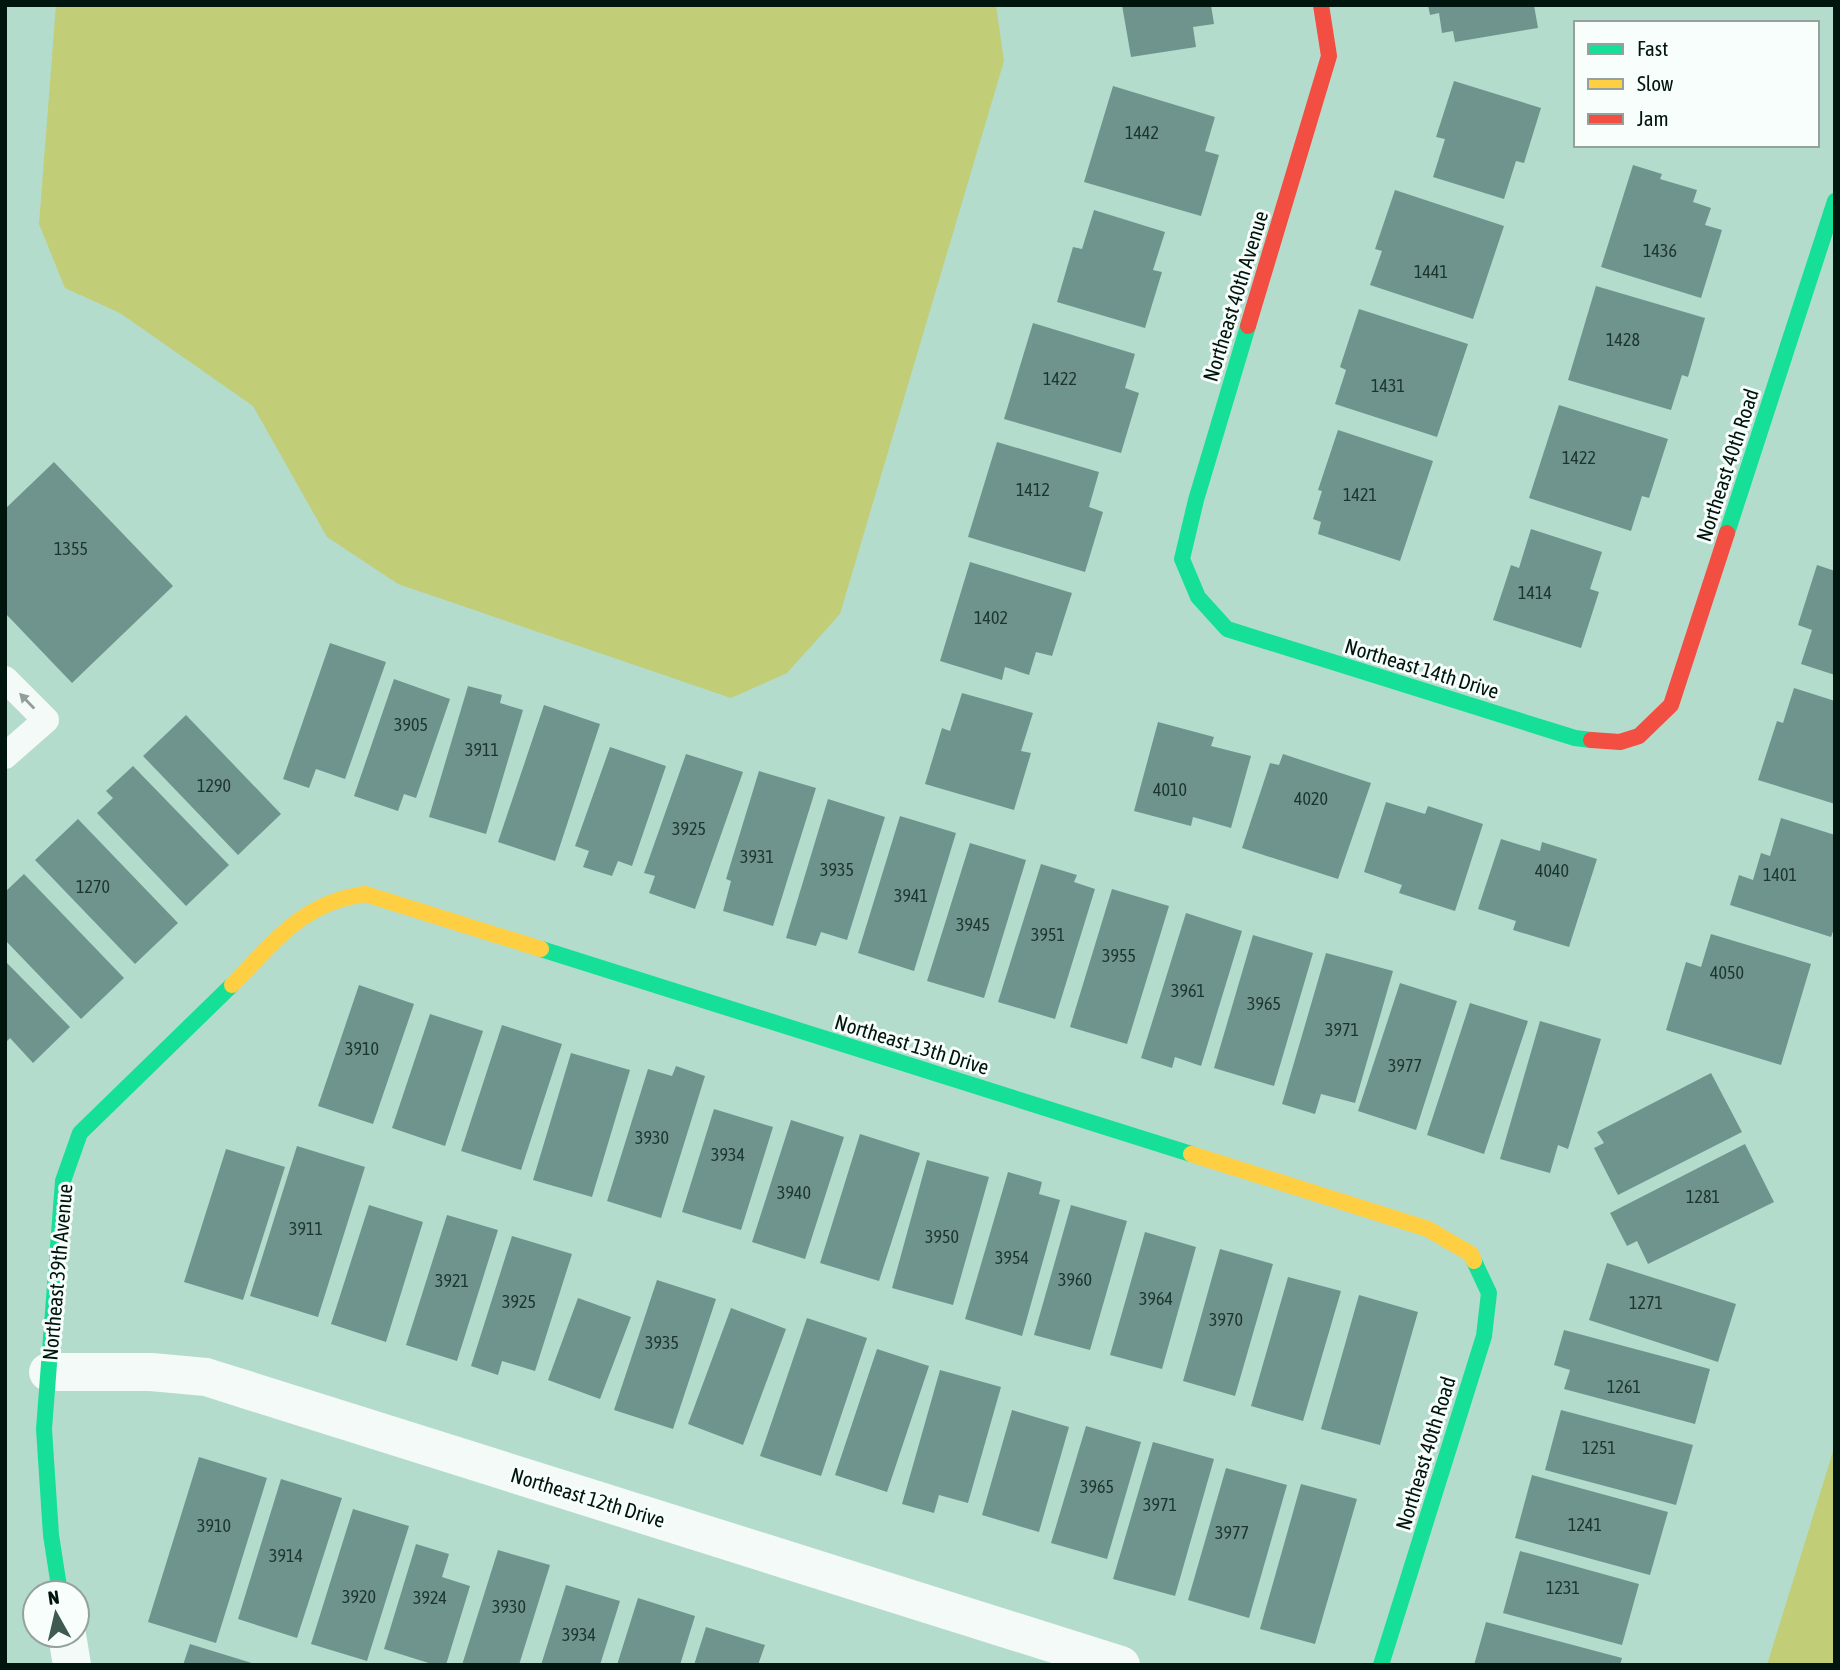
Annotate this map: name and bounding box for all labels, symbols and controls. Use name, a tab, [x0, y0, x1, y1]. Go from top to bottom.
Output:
legend	[1574, 21, 1819, 147]
text: Fast	[1637, 36, 1668, 60]
text: Slow	[1637, 71, 1674, 95]
text: Jam	[1637, 106, 1669, 130]
house number: 1442	[1125, 122, 1159, 143]
street label: Northeast 40th Avenue	[1198, 208, 1272, 384]
house number: 1436	[1643, 240, 1677, 261]
house number: 1441	[1414, 261, 1448, 282]
house number: 1428	[1606, 329, 1640, 350]
house number: 1422	[1043, 368, 1077, 389]
house number: 1431	[1371, 375, 1405, 396]
street label: Northeast 40th Road	[1691, 386, 1763, 544]
house number: 1422	[1562, 447, 1596, 468]
house number: 1412	[1016, 479, 1050, 500]
house number: 1421	[1343, 484, 1377, 505]
house number: 1355	[54, 538, 88, 559]
house number: 1414	[1518, 582, 1552, 603]
house number: 1402	[974, 607, 1008, 628]
street label: Northeast 14th Drive	[1342, 633, 1502, 703]
one-way arrow	[20, 693, 36, 710]
house number: 3905	[394, 714, 428, 735]
house number: 3911	[465, 739, 499, 760]
house number: 1290	[197, 775, 231, 796]
house number: 4010	[1153, 779, 1187, 800]
house number: 4020	[1294, 788, 1328, 809]
house number: 3925	[672, 818, 706, 839]
house number: 3931	[740, 846, 774, 867]
house number: 3935	[820, 859, 854, 880]
house number: 4040	[1535, 860, 1569, 881]
house number: 1401	[1763, 864, 1797, 885]
house number: 1270	[76, 876, 110, 897]
house number: 3941	[894, 885, 928, 906]
house number: 3945	[956, 914, 990, 935]
house number: 3951	[1031, 924, 1065, 945]
house number: 3955	[1102, 945, 1136, 966]
house number: 4050	[1710, 962, 1744, 983]
house number: 3961	[1171, 980, 1205, 1001]
house number: 3965	[1247, 993, 1281, 1014]
street label: Northeast 13th Drive	[832, 1009, 992, 1079]
house number: 3971	[1325, 1019, 1359, 1040]
house number: 3910	[345, 1038, 379, 1059]
house number: 3977	[1388, 1055, 1422, 1076]
house number: 3930	[635, 1127, 669, 1148]
house number: 3934	[711, 1144, 745, 1165]
house number: 3940	[777, 1182, 811, 1203]
street label: Northeast 39th Avenue	[37, 1183, 77, 1361]
house number: 1281	[1686, 1186, 1720, 1207]
house number: 3911	[289, 1218, 323, 1239]
house number: 3950	[925, 1226, 959, 1247]
house number: 3954	[995, 1247, 1029, 1268]
house number: 3960	[1058, 1269, 1092, 1290]
house number: 3921	[435, 1270, 469, 1291]
house number: 3964	[1139, 1288, 1173, 1309]
house number: 3925	[502, 1291, 536, 1312]
house number: 1271	[1629, 1292, 1663, 1313]
house number: 3970	[1209, 1309, 1243, 1330]
house number: 3935	[645, 1332, 679, 1353]
street label: Northeast 40th Road	[1390, 1373, 1460, 1533]
house number: 1261	[1607, 1376, 1641, 1397]
house number: 1251	[1582, 1437, 1616, 1458]
street label: Northeast 12th Drive	[508, 1462, 668, 1532]
house number: 3965	[1080, 1476, 1114, 1497]
house number: 3971	[1143, 1494, 1177, 1515]
house number: 1241	[1568, 1514, 1602, 1535]
house number: 3910	[197, 1515, 231, 1536]
house number: 3977	[1215, 1522, 1249, 1543]
house number: 3914	[269, 1545, 303, 1566]
house number: 1231	[1546, 1577, 1580, 1598]
north arrow	[21, 1579, 91, 1649]
text: N	[47, 1585, 61, 1609]
house number: 3920	[342, 1586, 376, 1607]
house number: 3924	[413, 1587, 447, 1608]
house number: 3930	[492, 1596, 526, 1617]
house number: 3934	[562, 1624, 596, 1645]

